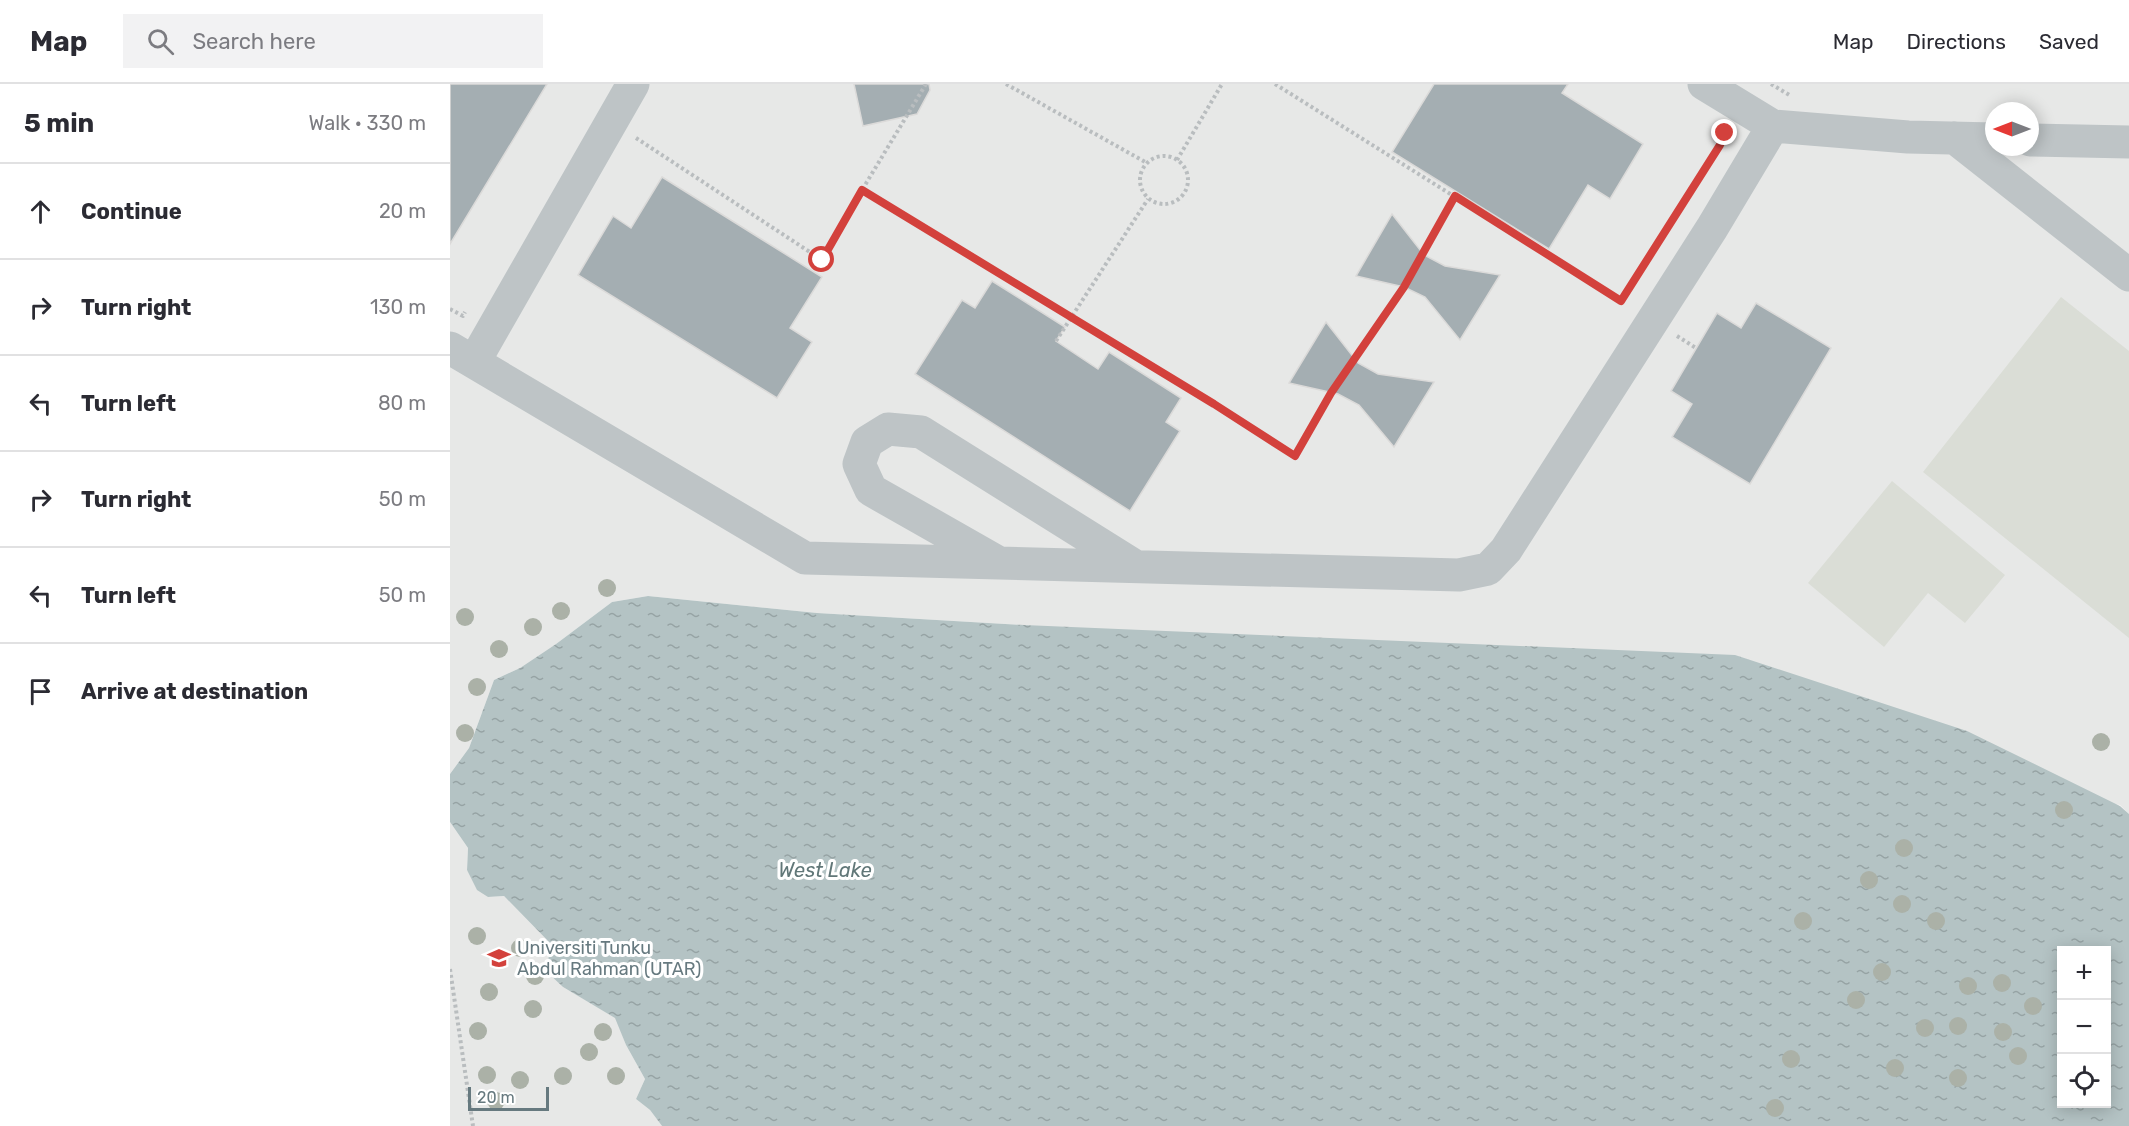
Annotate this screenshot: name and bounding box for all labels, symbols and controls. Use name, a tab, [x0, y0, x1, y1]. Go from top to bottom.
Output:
search box	[123, 14, 543, 68]
text: Map	[30, 25, 87, 58]
icon: search	[144, 25, 177, 58]
text: Search here	[192, 28, 316, 55]
text: Map	[1833, 29, 1874, 54]
text: Directions	[1907, 29, 2006, 54]
text: Saved	[2039, 29, 2099, 54]
north arrow	[1985, 102, 2039, 156]
text: 5 min	[24, 108, 94, 139]
text: Walk · 330 m	[309, 111, 426, 135]
route end	[1711, 119, 1737, 145]
icon: ahead	[24, 195, 57, 228]
text: Continue	[81, 198, 182, 225]
text: 20 m	[379, 199, 426, 223]
route start	[808, 246, 834, 272]
icon: right	[24, 291, 57, 324]
text: Turn right	[81, 294, 191, 321]
text: 130 m	[370, 295, 426, 319]
icon: left	[24, 387, 57, 420]
text: Turn left	[81, 390, 176, 417]
text: 80 m	[378, 391, 426, 415]
icon: right	[24, 483, 57, 516]
text: Turn right	[81, 486, 191, 513]
text: 50 m	[379, 487, 426, 511]
icon: left	[24, 579, 57, 612]
text: Turn left	[81, 582, 176, 609]
text: 50 m	[379, 583, 426, 607]
icon: arrive	[24, 675, 57, 708]
text: Arrive at destination	[81, 678, 308, 705]
water label: West Lake	[778, 858, 872, 882]
place label: Universiti Tunku Abdul Rahman (UTAR)	[517, 937, 701, 980]
school or university icon: Universiti Tunku Abdul Rahman (UTAR)	[486, 945, 512, 971]
map controls	[2057, 946, 2111, 1108]
button: +	[2057, 946, 2111, 1000]
button: −	[2057, 1000, 2111, 1054]
button: locate	[2057, 1054, 2111, 1108]
scale bar	[468, 1084, 549, 1112]
text: 20 m	[477, 1088, 515, 1107]

